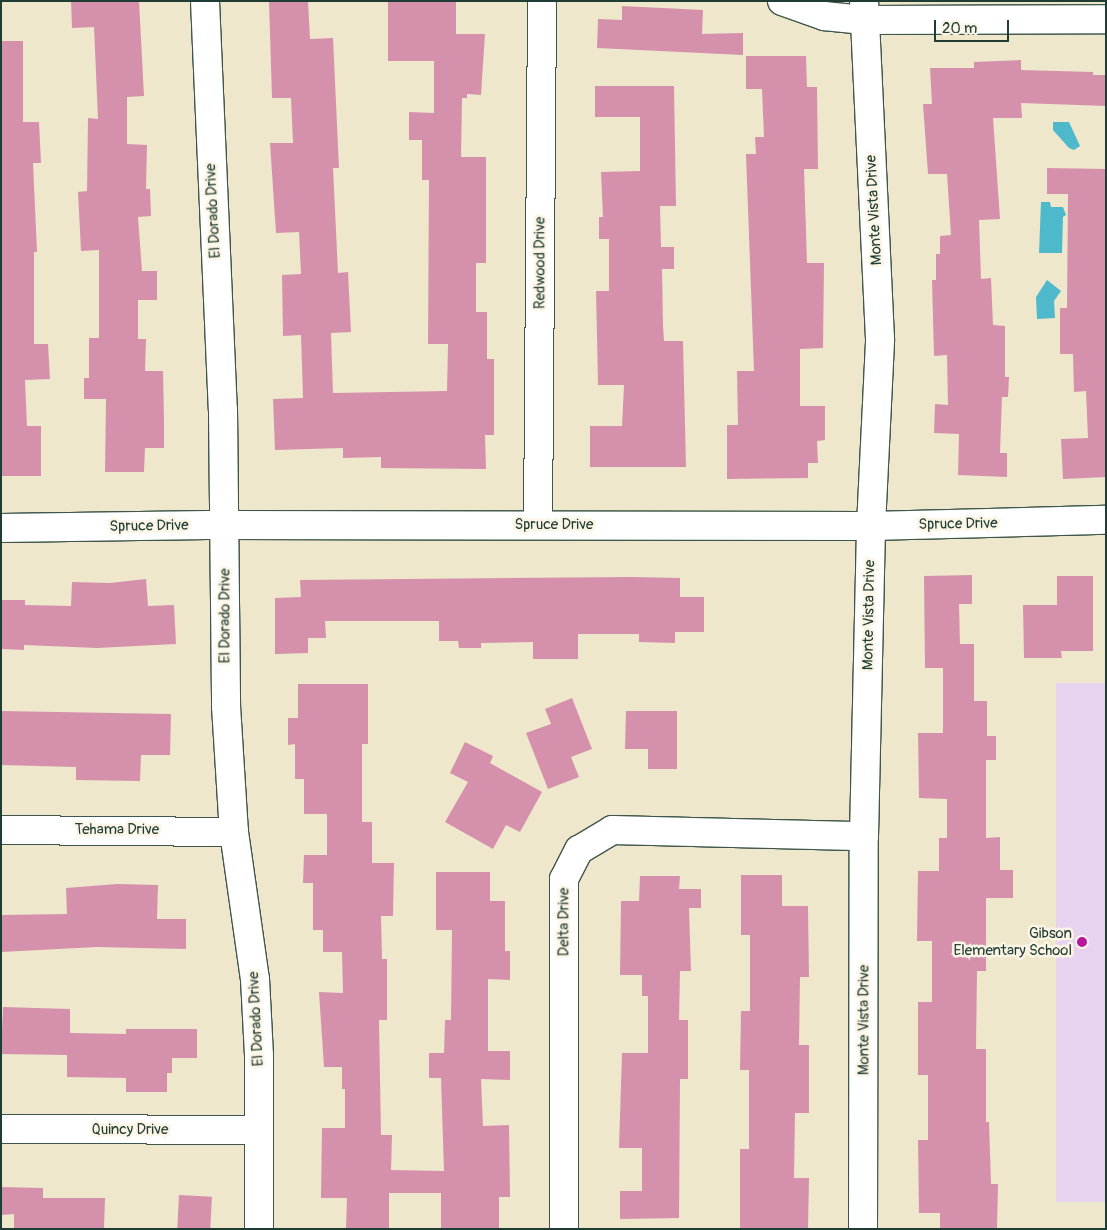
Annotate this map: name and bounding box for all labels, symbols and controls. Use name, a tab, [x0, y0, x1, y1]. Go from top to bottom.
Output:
scale bar	[937, 10, 1012, 42]
text: 20 m	[942, 19, 977, 38]
street label: Monte Vista Drive	[862, 154, 886, 266]
street label: El Dorado Drive	[202, 163, 224, 259]
street label: Redwood Drive	[531, 217, 549, 309]
street label: Spruce Drive	[918, 514, 998, 534]
street label: Spruce Drive	[109, 516, 189, 536]
street label: Spruce Drive	[514, 516, 594, 534]
street label: Monte Vista Drive	[859, 560, 879, 670]
street label: El Dorado Drive	[216, 569, 234, 663]
street label: Tehama Drive	[75, 821, 159, 839]
street label: Delta Drive	[555, 888, 573, 956]
place label: Gibson Elementary School	[954, 924, 1072, 959]
marker: Gibson Elementary School	[1076, 936, 1088, 948]
street label: Monte Vista Drive	[855, 965, 873, 1075]
street label: El Dorado Drive	[245, 971, 267, 1067]
street label: Quincy Drive	[91, 1121, 169, 1139]

